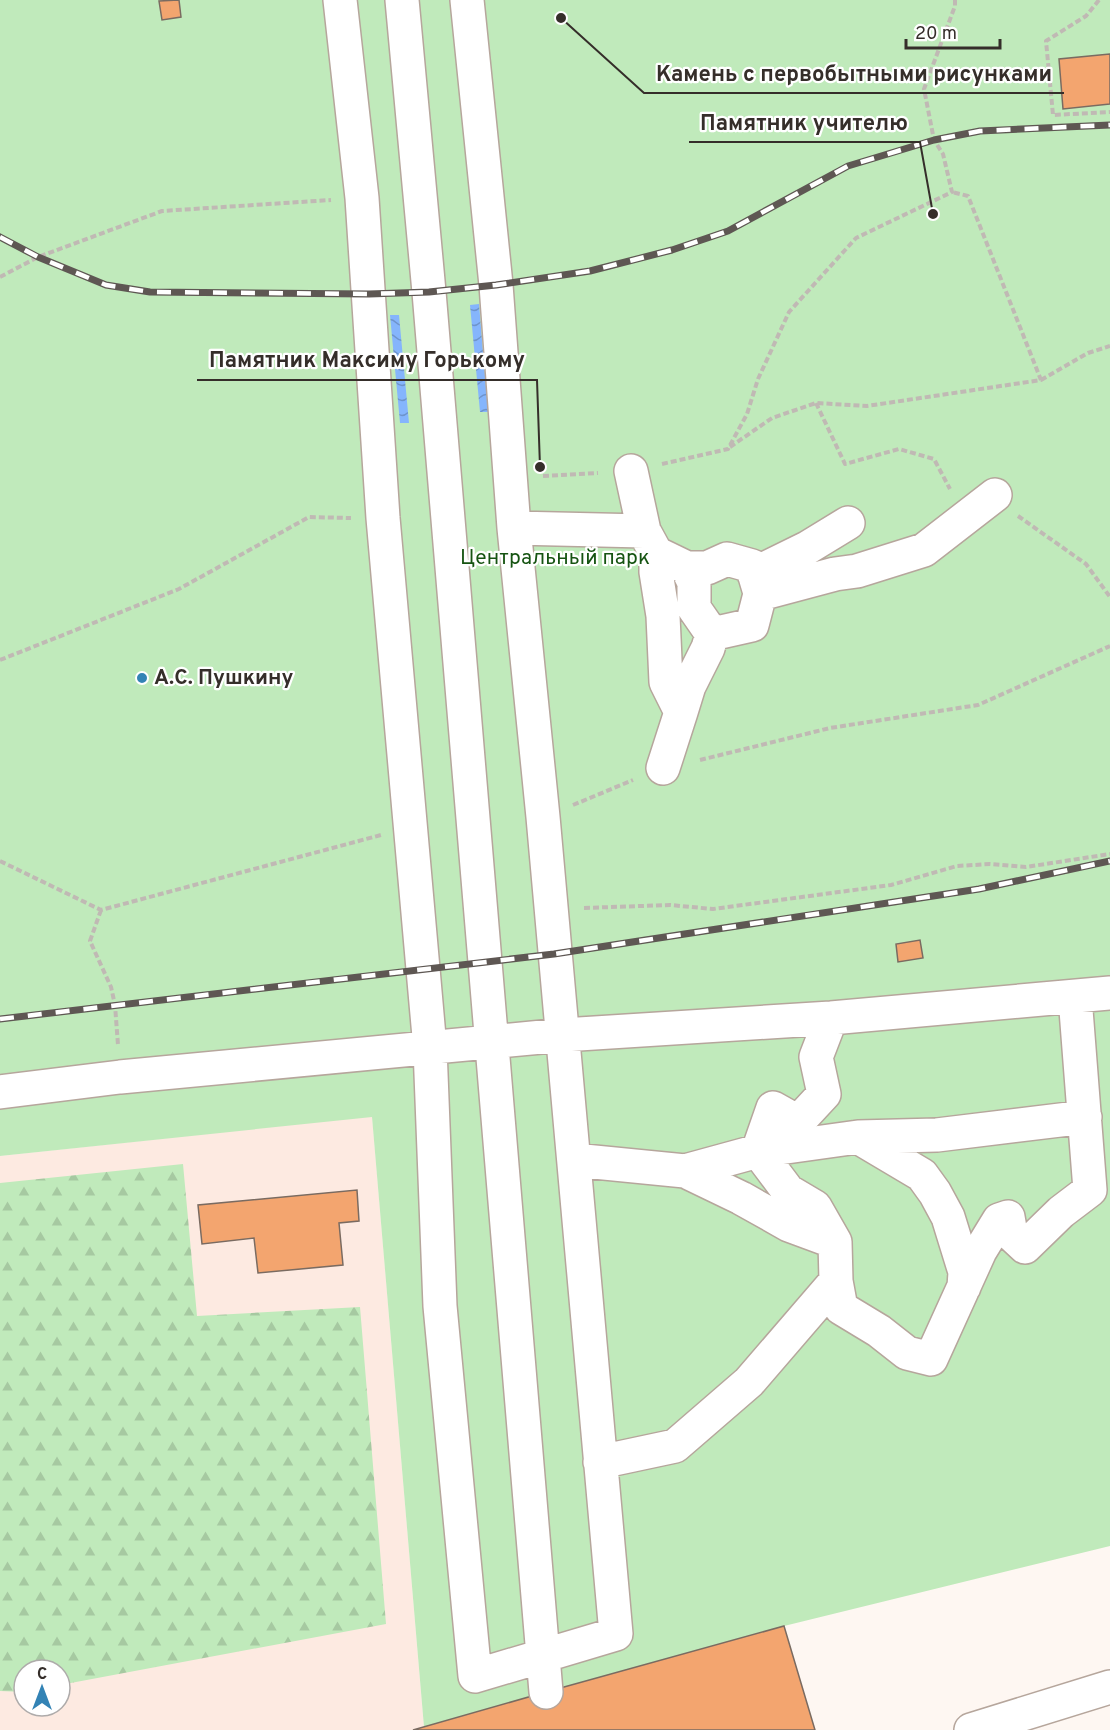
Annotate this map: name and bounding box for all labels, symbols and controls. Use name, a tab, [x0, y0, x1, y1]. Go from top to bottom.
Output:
scale bar	[906, 12, 1000, 50]
text: 20 m	[915, 23, 957, 46]
callout: Камень с первобытными рисунками	[644, 53, 1064, 93]
text: Камень с первобытными рисунками	[656, 62, 1052, 89]
callout: Памятник учителю	[689, 102, 920, 142]
text: Памятник учителю	[700, 111, 908, 138]
callout: Памятник Максиму Горькому	[197, 340, 537, 380]
text: Памятник Максиму Горькому	[209, 348, 525, 375]
park label: Центральный парк	[460, 545, 650, 572]
place label: А.С. Пушкину	[154, 665, 293, 692]
marker: А.С. Пушкину	[135, 671, 149, 685]
north arrow	[12, 1658, 72, 1718]
text: С	[37, 1665, 47, 1685]

